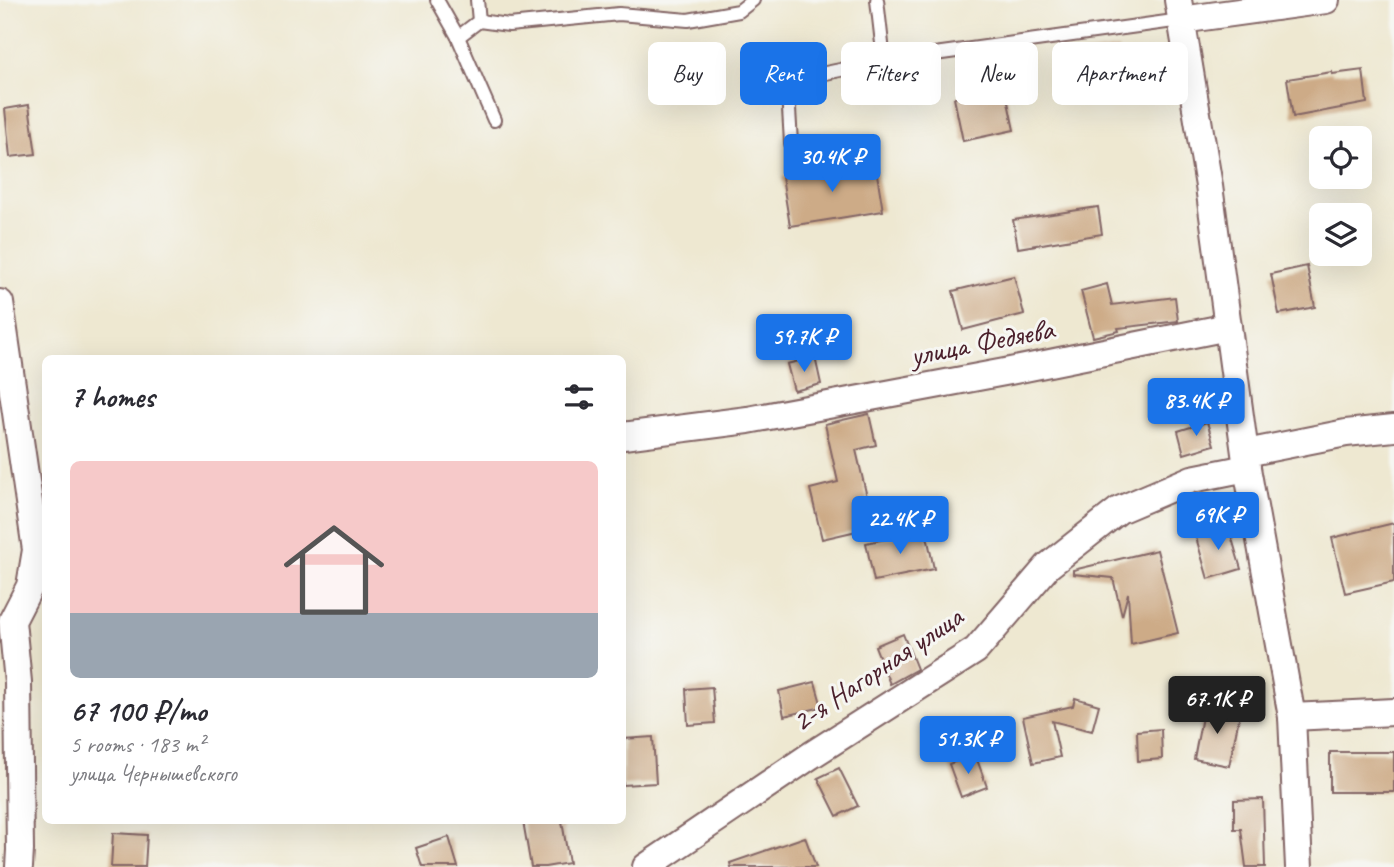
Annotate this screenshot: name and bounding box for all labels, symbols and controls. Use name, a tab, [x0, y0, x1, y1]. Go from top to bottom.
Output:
chip: Buy	[648, 42, 726, 105]
chip: Rent	[740, 42, 827, 105]
chip: Filters	[841, 42, 941, 105]
chip: New	[955, 42, 1038, 105]
chip: Apartment	[1052, 42, 1188, 105]
map controls	[1309, 126, 1372, 266]
button: locate	[1309, 126, 1372, 189]
pin: 30.4K ₽	[767, 134, 897, 194]
text: 30.4K ₽	[800, 142, 864, 171]
button: layers	[1309, 203, 1372, 266]
street label: улица Федяева	[905, 309, 1059, 375]
pin: 59.7K ₽	[739, 314, 869, 374]
text: 59.7K ₽	[772, 322, 836, 351]
text: 7 homes	[70, 378, 155, 416]
icon: filters	[560, 378, 598, 416]
pin: 83.4K ₽	[1131, 378, 1261, 438]
text: 83.4K ₽	[1164, 386, 1228, 415]
pin: 69K ₽	[1169, 492, 1267, 552]
pin: 22.4K ₽	[835, 496, 965, 556]
text: 69K ₽	[1193, 500, 1243, 529]
text: 22.4K ₽	[868, 504, 932, 533]
icon: home	[271, 507, 397, 633]
street label: 2-я Нагорная улица	[784, 597, 971, 740]
pin: 67.1K ₽	[1152, 676, 1282, 736]
text: 67.1K ₽	[1184, 684, 1250, 713]
text: 67 100 ₽/mo	[70, 692, 206, 730]
pin: 51.3K ₽	[903, 716, 1033, 776]
text: 51.3K ₽	[936, 724, 1000, 753]
text: 5 rooms · 183 m²	[70, 730, 205, 759]
text: улица Чернышевского	[70, 759, 237, 788]

